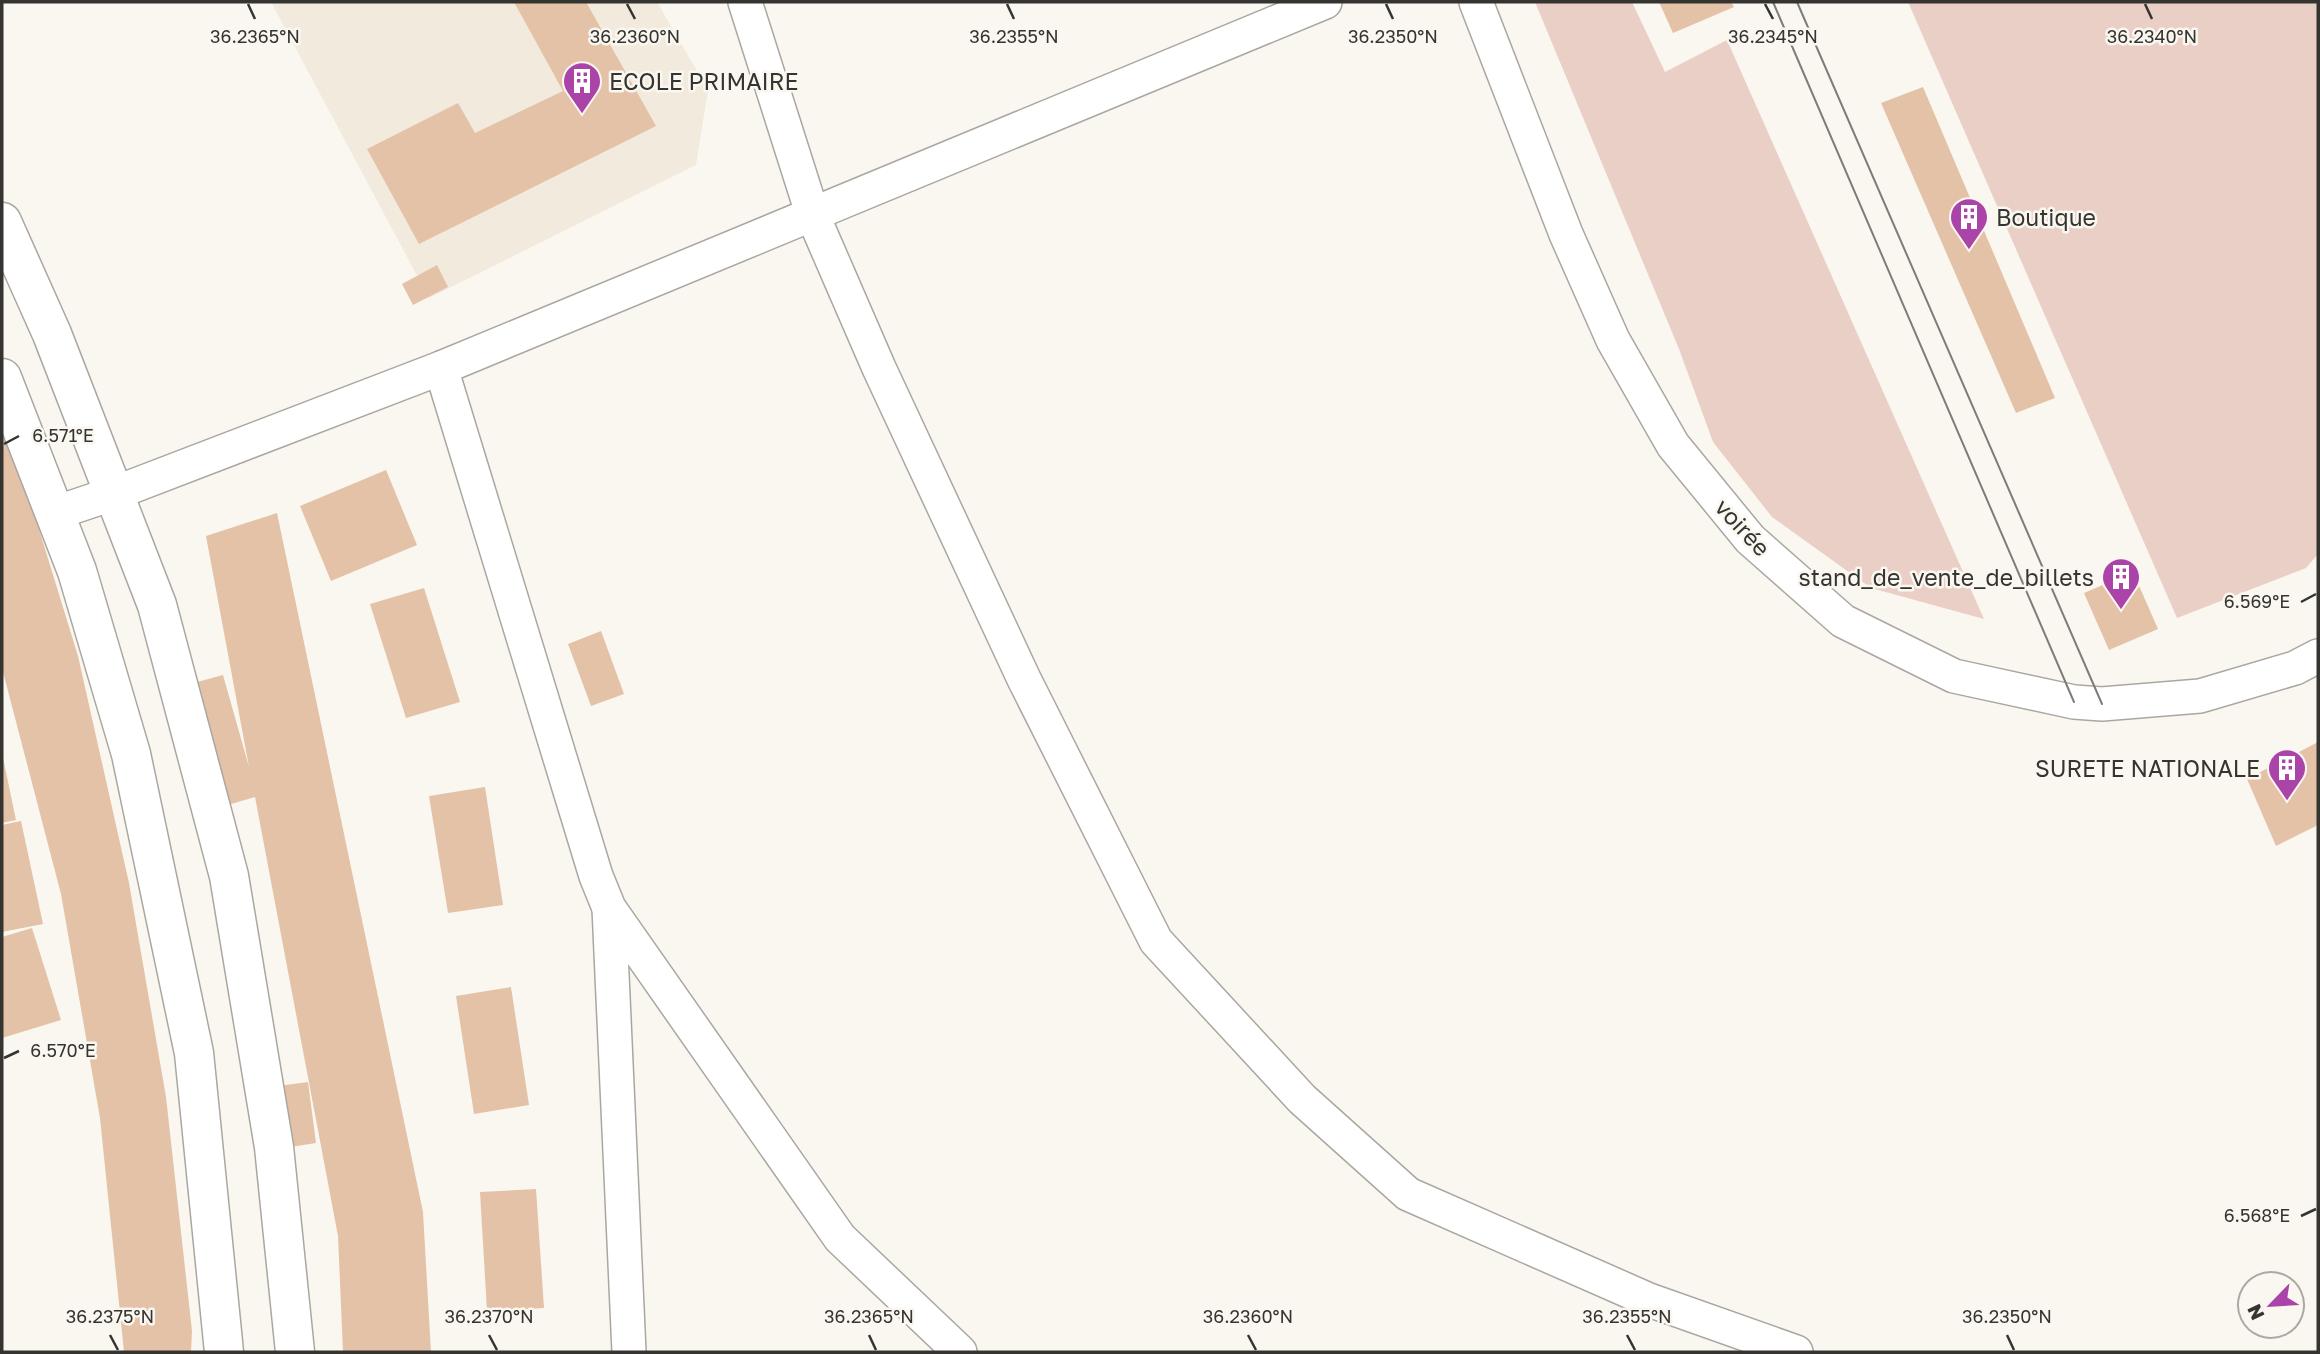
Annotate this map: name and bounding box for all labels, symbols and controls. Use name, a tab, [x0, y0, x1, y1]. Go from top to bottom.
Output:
text: 36.2365°N	[210, 25, 300, 47]
text: 36.2360°N	[590, 25, 680, 47]
text: 36.2355°N	[969, 25, 1059, 47]
text: 36.2350°N	[1348, 25, 1438, 47]
text: 36.2345°N	[1728, 25, 1818, 47]
text: 36.2340°N	[2107, 25, 2197, 47]
building icon: ECOLE PRIMAIRE	[561, 60, 603, 115]
place label: ECOLE PRIMAIRE	[609, 67, 798, 95]
building icon: Boutique	[1948, 196, 1990, 251]
place label: Boutique	[1996, 203, 2096, 231]
text: 6.571°E	[32, 424, 94, 446]
street label: voirée	[1710, 493, 1776, 561]
building icon: stand_de_vente_de_billets	[2100, 556, 2142, 611]
place label: stand_de_vente_de_billets	[1799, 563, 2094, 591]
text: 6.569°E	[2224, 590, 2290, 612]
building icon: SURETE NATIONALE	[2266, 747, 2308, 802]
place label: SURETE NATIONALE	[2035, 754, 2260, 782]
text: 6.570°E	[30, 1039, 96, 1061]
text: 6.568°E	[2224, 1204, 2290, 1226]
north arrow	[2236, 1270, 2306, 1340]
text: N	[2242, 1301, 2269, 1324]
text: 36.2375°N	[66, 1305, 154, 1327]
text: 36.2370°N	[444, 1305, 534, 1327]
text: 36.2365°N	[824, 1305, 914, 1327]
text: 36.2360°N	[1203, 1305, 1293, 1327]
text: 36.2355°N	[1582, 1305, 1672, 1327]
text: 36.2350°N	[1962, 1305, 2052, 1327]

